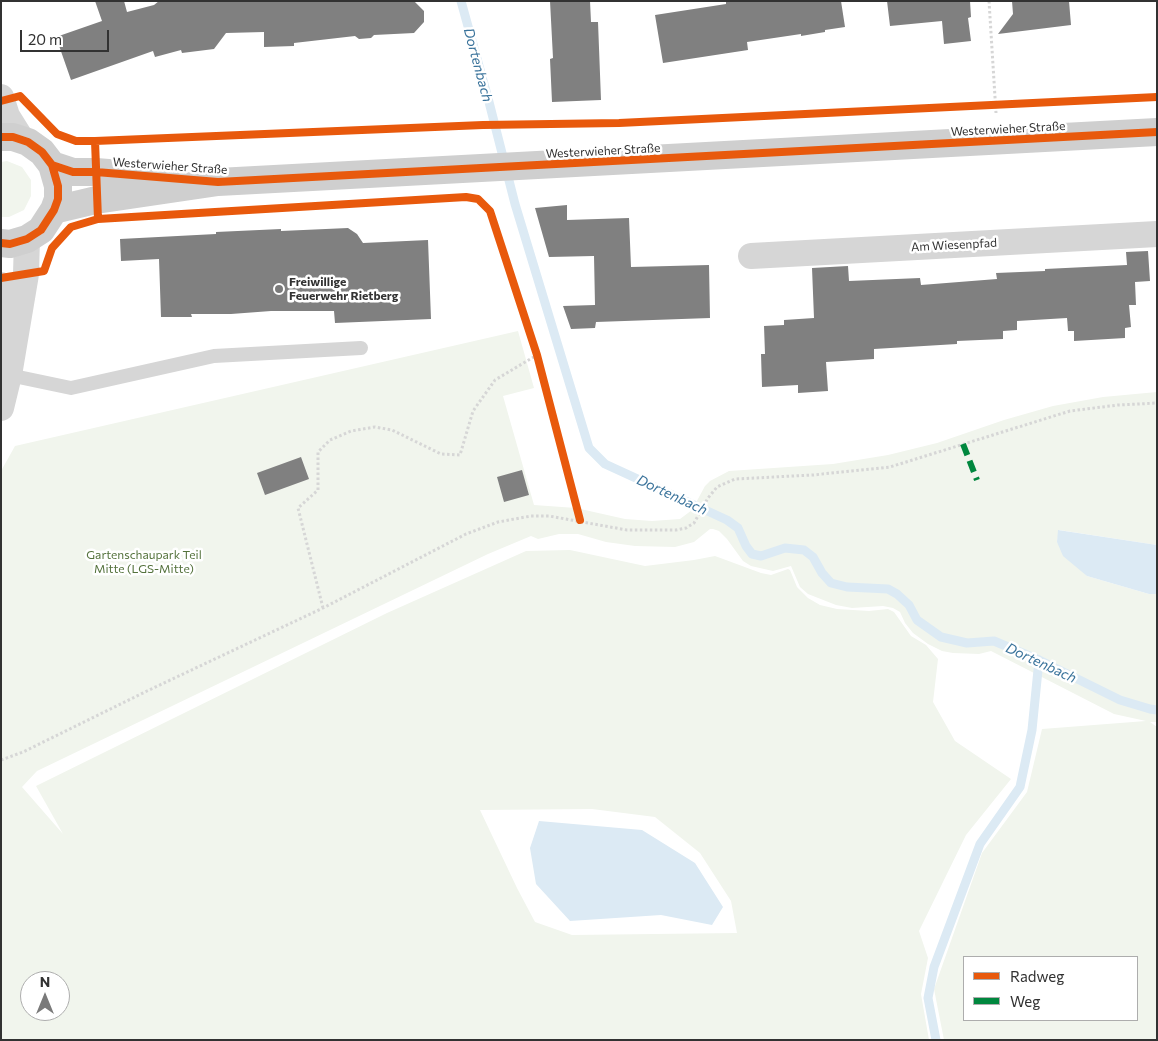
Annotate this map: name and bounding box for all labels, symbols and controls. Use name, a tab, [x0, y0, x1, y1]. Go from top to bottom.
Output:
scale bar	[22, 20, 111, 52]
water label: Dortenbach	[460, 26, 496, 104]
text: 20 m	[28, 30, 62, 48]
street label: Westerwieher Straße	[950, 119, 1066, 139]
street label: Westerwieher Straße	[545, 141, 661, 161]
street label: Westerwieher Straße	[112, 155, 228, 177]
street label: Am Wiesenpfad	[911, 236, 997, 254]
place label: Freiwillige Feuerwehr Rietberg	[289, 275, 398, 303]
marker: Freiwillige Feuerwehr Rietberg	[273, 283, 285, 295]
water label: Dortenbach	[634, 471, 710, 519]
park label: Gartenschaupark Teil Mitte (LGS-Mitte)	[86, 548, 202, 576]
water label: Dortenbach	[1003, 639, 1079, 687]
legend	[963, 956, 1138, 1021]
text: Radweg	[1010, 967, 1064, 985]
north arrow	[20, 971, 70, 1021]
text: N	[40, 973, 50, 990]
text: Weg	[1010, 992, 1040, 1010]

